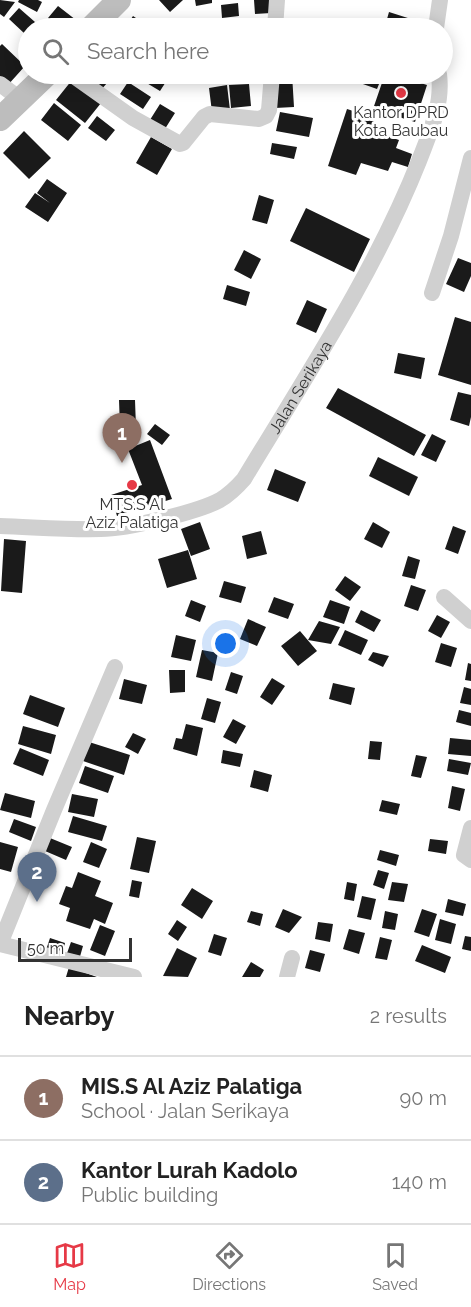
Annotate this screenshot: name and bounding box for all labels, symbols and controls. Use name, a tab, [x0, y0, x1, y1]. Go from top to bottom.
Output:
search box	[18, 18, 453, 84]
icon: search	[39, 35, 72, 68]
text: Search here	[87, 38, 209, 64]
marker: Kantor DPRD Kota Baubau	[394, 86, 408, 100]
place label: Kantor DPRD Kota Baubau	[353, 103, 449, 140]
street label: Jalan Serikaya	[265, 337, 336, 437]
pin: 1	[102, 414, 142, 463]
marker: MTS.S Al Aziz Palatiga	[125, 478, 139, 492]
place label: MTS.S Al Aziz Palatiga	[85, 495, 179, 532]
your location	[211, 629, 240, 658]
pin: 2	[18, 852, 57, 902]
scale bar	[18, 935, 132, 962]
text: 50 m	[27, 939, 64, 958]
text: Nearby	[24, 1001, 114, 1031]
text: 2 results	[370, 1004, 447, 1028]
text: MIS.S Al Aziz Palatiga	[81, 1073, 302, 1099]
text: 1	[39, 1086, 48, 1110]
text: 90 m	[400, 1086, 447, 1110]
text: School · Jalan Serikaya	[81, 1099, 289, 1123]
text: Kantor Lurah Kadolo	[81, 1157, 298, 1183]
text: 2	[38, 1170, 49, 1194]
text: 140 m	[392, 1170, 447, 1194]
text: Public building	[81, 1183, 218, 1207]
tab: Map	[53, 1239, 86, 1294]
tab: Directions	[192, 1239, 266, 1294]
tab: Saved	[372, 1239, 418, 1294]

